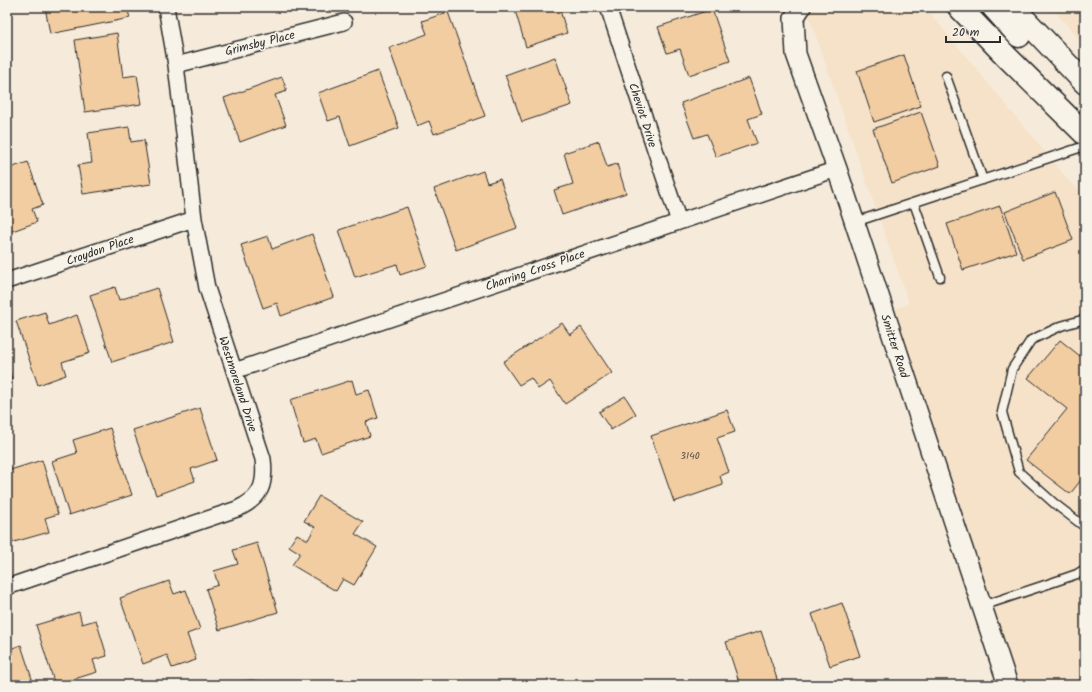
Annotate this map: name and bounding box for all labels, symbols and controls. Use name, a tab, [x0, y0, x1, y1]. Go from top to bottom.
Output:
scale bar	[946, 18, 1000, 44]
text: 20 m	[952, 23, 980, 42]
street label: Grimsby Place	[223, 25, 298, 61]
street label: Cheviot Drive	[623, 80, 662, 150]
street label: Croydon Place	[64, 230, 137, 271]
street label: Charring Cross Place	[483, 244, 588, 296]
street label: Smitter Road	[875, 312, 914, 382]
street label: Westmoreland Drive	[213, 334, 262, 435]
house number: 3140	[680, 448, 700, 464]

